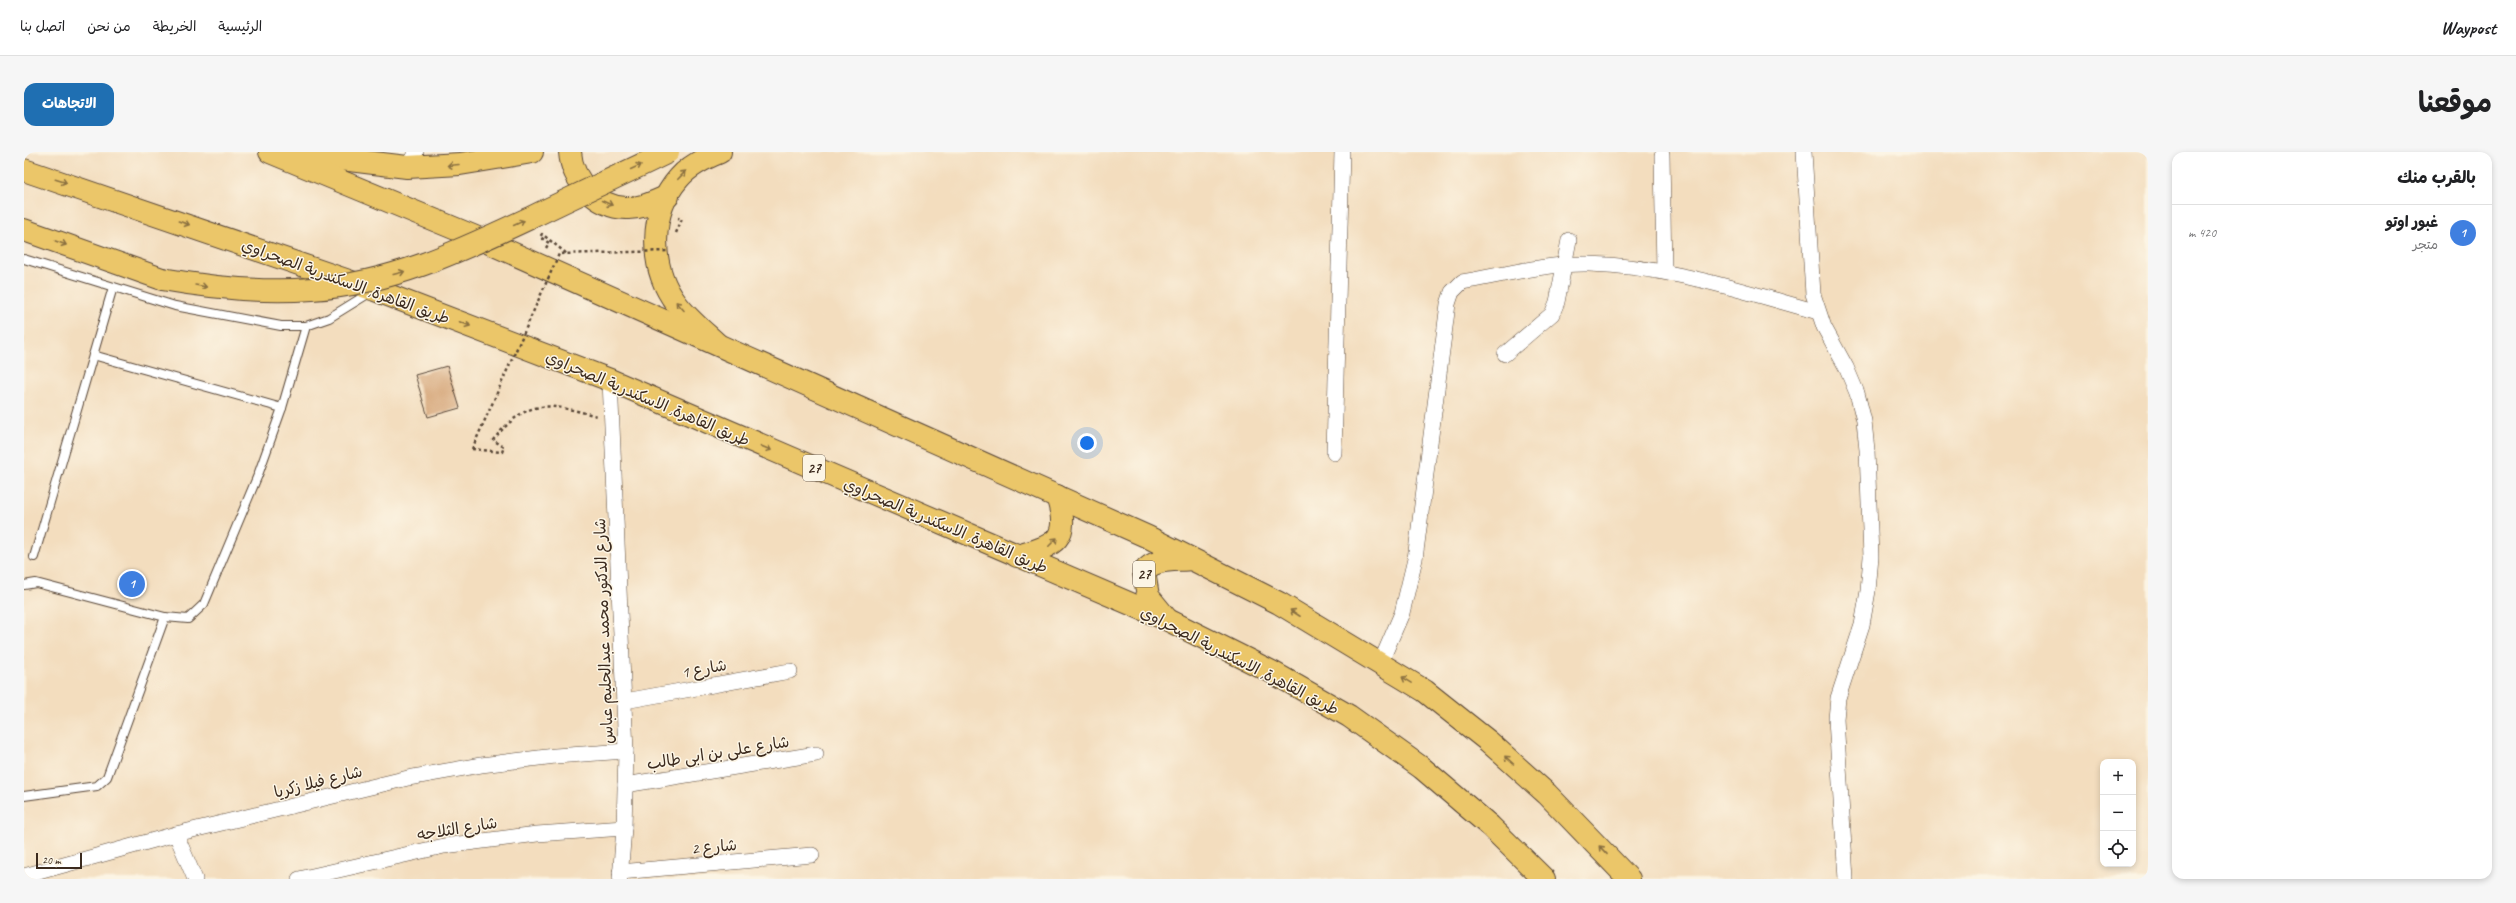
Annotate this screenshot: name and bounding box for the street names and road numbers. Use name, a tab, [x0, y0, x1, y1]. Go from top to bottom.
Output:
street label: طريق القاهرة, الاسكندرية الصحراوي	[239, 235, 452, 330]
street label: طريق القاهرة, الاسكندرية الصحراوي	[542, 347, 753, 452]
road number: 27	[803, 455, 825, 481]
street label: طريق القاهرة, الاسكندرية الصحراوي	[840, 474, 1051, 579]
street label: شارع الدكتور محمد عبدالحليم عباس	[590, 518, 620, 744]
road number: 27	[1133, 561, 1155, 587]
street label: طريق القاهرة, الاسكندرية الصحراوي	[1137, 602, 1342, 721]
street label: شارع 1	[680, 655, 729, 684]
street label: شارع على بن ابى طالب	[645, 732, 791, 775]
street label: شارع فيلا زكريا	[272, 761, 365, 804]
street label: شارع الثلاجه	[416, 813, 499, 846]
street label: شارع 2	[690, 835, 738, 860]

